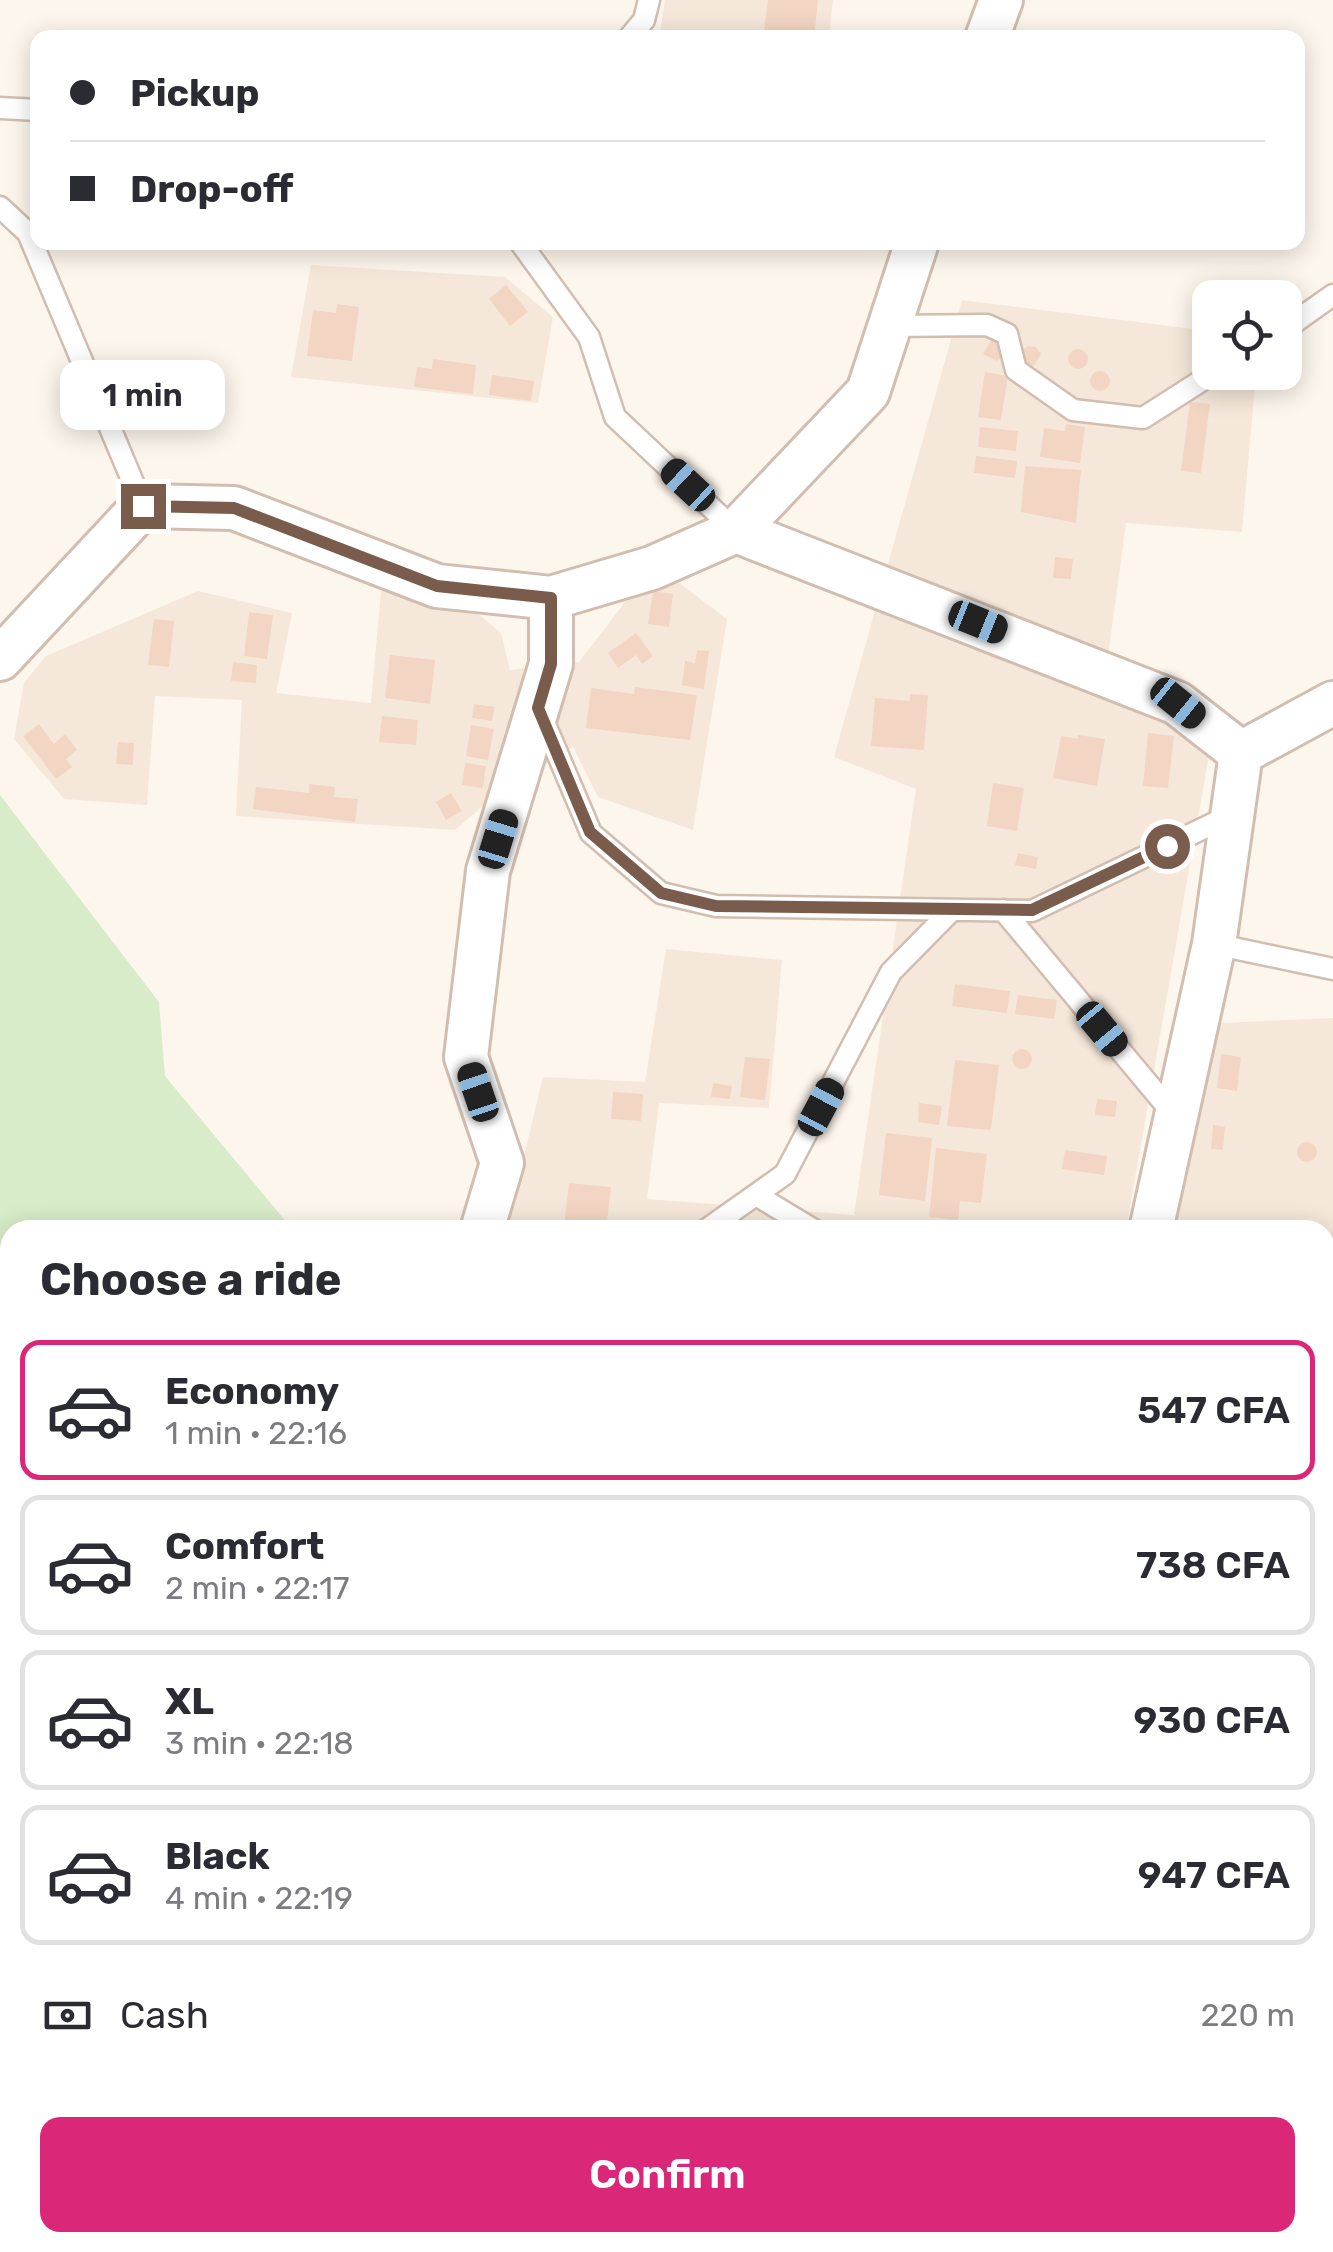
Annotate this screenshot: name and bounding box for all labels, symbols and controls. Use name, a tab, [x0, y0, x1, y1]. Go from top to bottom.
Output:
text: Pickup	[130, 70, 259, 116]
text: Drop-off	[130, 166, 293, 212]
map controls	[1192, 280, 1302, 390]
button: locate	[1192, 280, 1302, 390]
callout: 1 min	[61, 361, 226, 431]
text: 1 min	[102, 376, 183, 414]
car	[656, 454, 720, 516]
route end	[121, 484, 166, 529]
car	[945, 597, 1011, 647]
car	[1145, 672, 1211, 734]
car	[475, 806, 521, 872]
route start	[1145, 824, 1190, 869]
car	[1071, 996, 1133, 1062]
car	[454, 1059, 502, 1125]
car	[794, 1073, 848, 1141]
text: Choose a ride	[40, 1253, 342, 1306]
icon: car	[45, 1365, 135, 1455]
text: Economy	[165, 1368, 339, 1414]
text: 547 CFA	[1137, 1387, 1290, 1433]
text: 1 min · 22:16	[165, 1414, 347, 1452]
icon: car	[45, 1520, 135, 1610]
text: Comfort	[165, 1523, 324, 1569]
text: 738 CFA	[1136, 1542, 1290, 1588]
text: 2 min · 22:17	[165, 1569, 349, 1607]
icon: car	[45, 1675, 135, 1765]
text: XL	[165, 1678, 214, 1724]
text: 930 CFA	[1134, 1697, 1290, 1743]
text: 3 min · 22:18	[165, 1724, 354, 1762]
icon: car	[45, 1830, 135, 1920]
text: Black	[165, 1833, 270, 1879]
text: 947 CFA	[1138, 1852, 1290, 1898]
text: 4 min · 22:19	[165, 1879, 353, 1917]
icon: cash	[40, 1988, 95, 2043]
text: Cash	[120, 1992, 209, 2038]
text: 220 m	[1201, 1996, 1295, 2034]
button: Confirm	[40, 2117, 1295, 2232]

